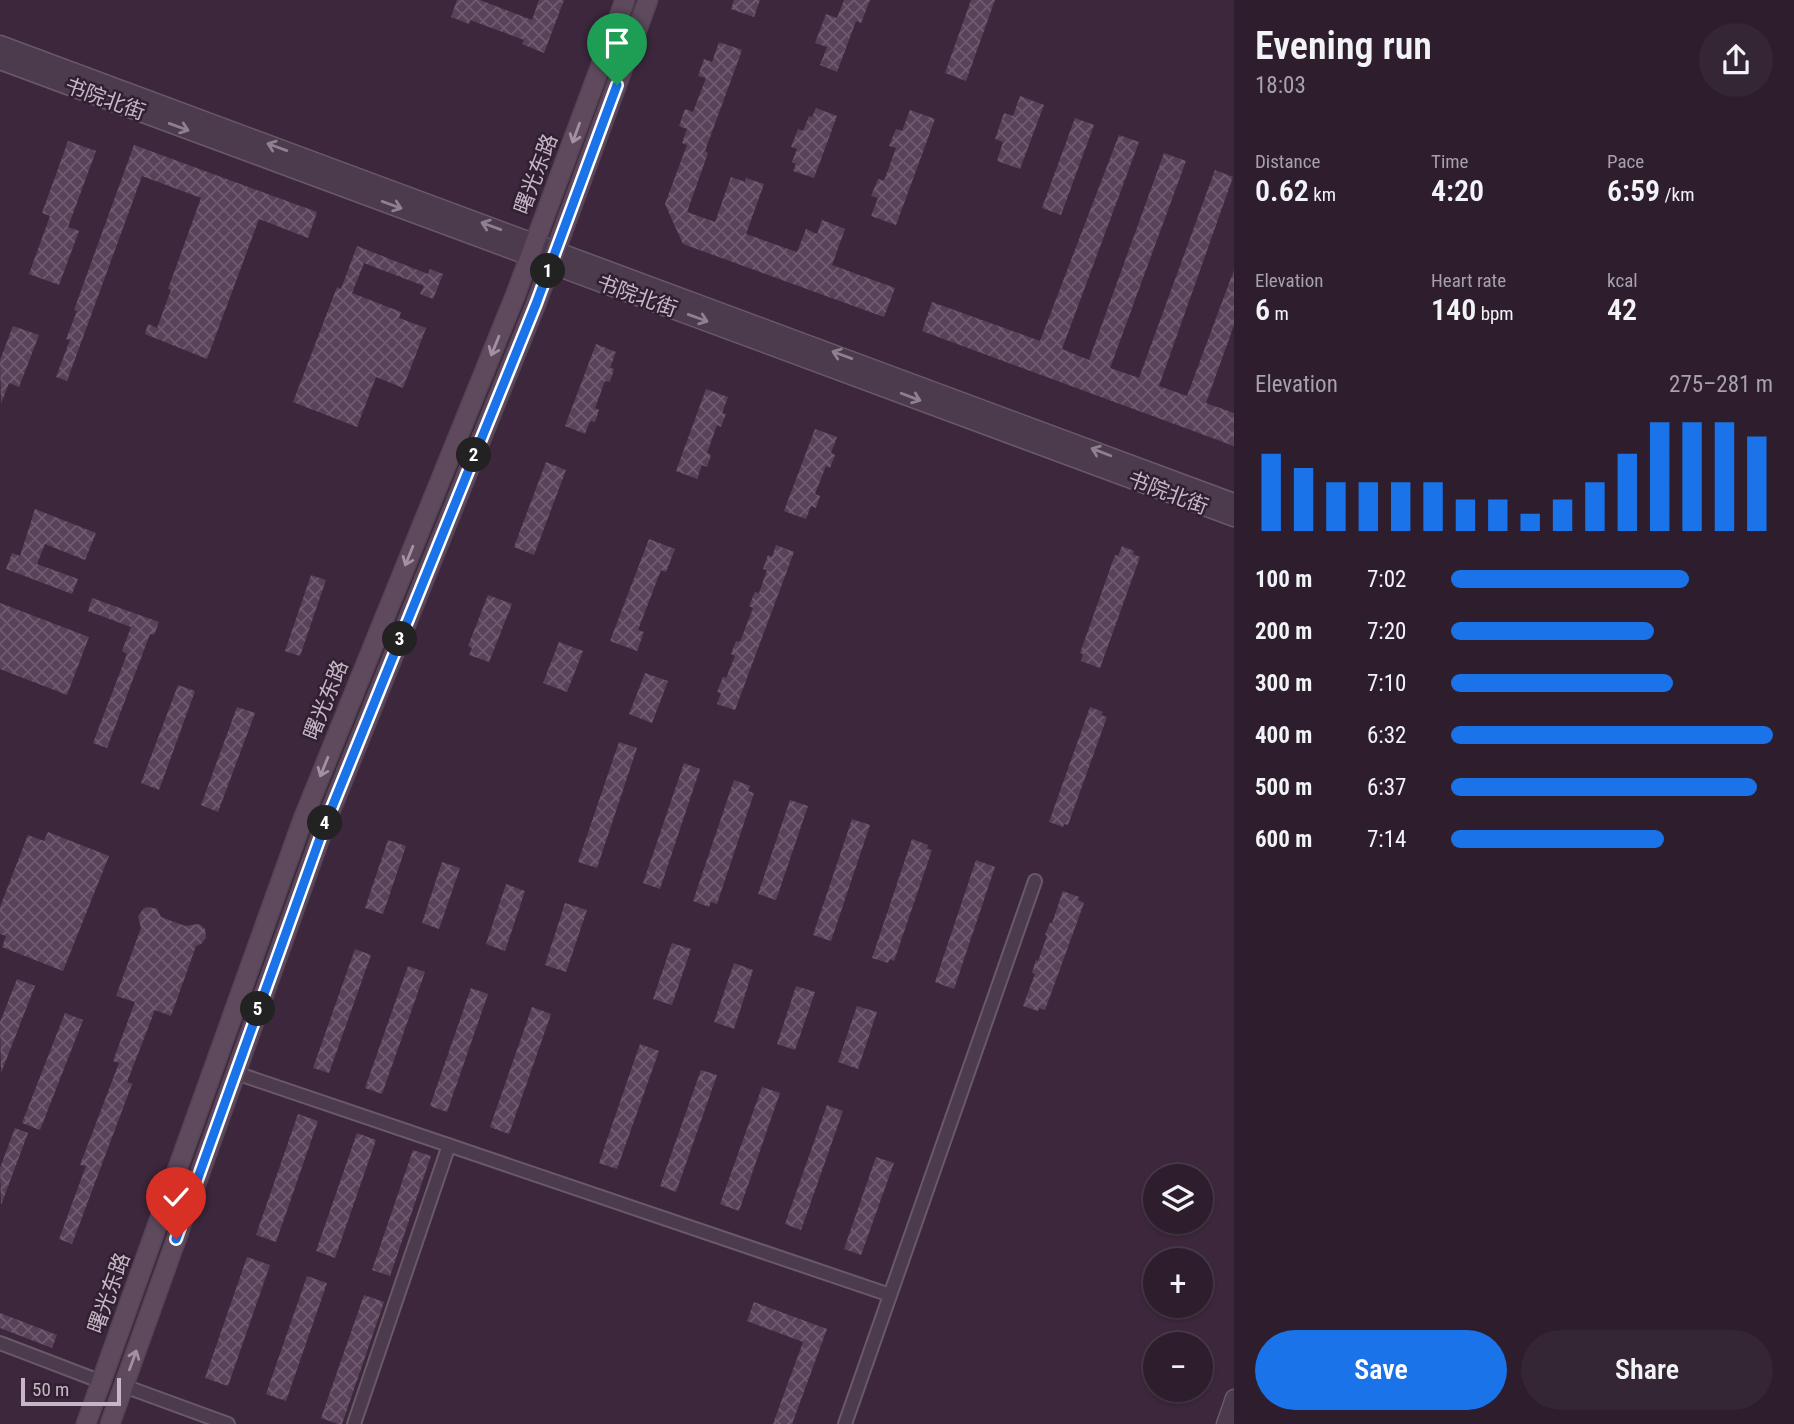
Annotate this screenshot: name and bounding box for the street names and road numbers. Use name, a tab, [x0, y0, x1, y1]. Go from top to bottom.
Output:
street label: 书院北街	[61, 73, 149, 125]
street label: 曙光东路	[510, 130, 562, 218]
street label: 书院北街	[593, 270, 681, 322]
street label: 书院北街	[1124, 467, 1212, 519]
street label: 曙光东路	[299, 657, 353, 743]
street label: 曙光东路	[83, 1249, 135, 1337]

